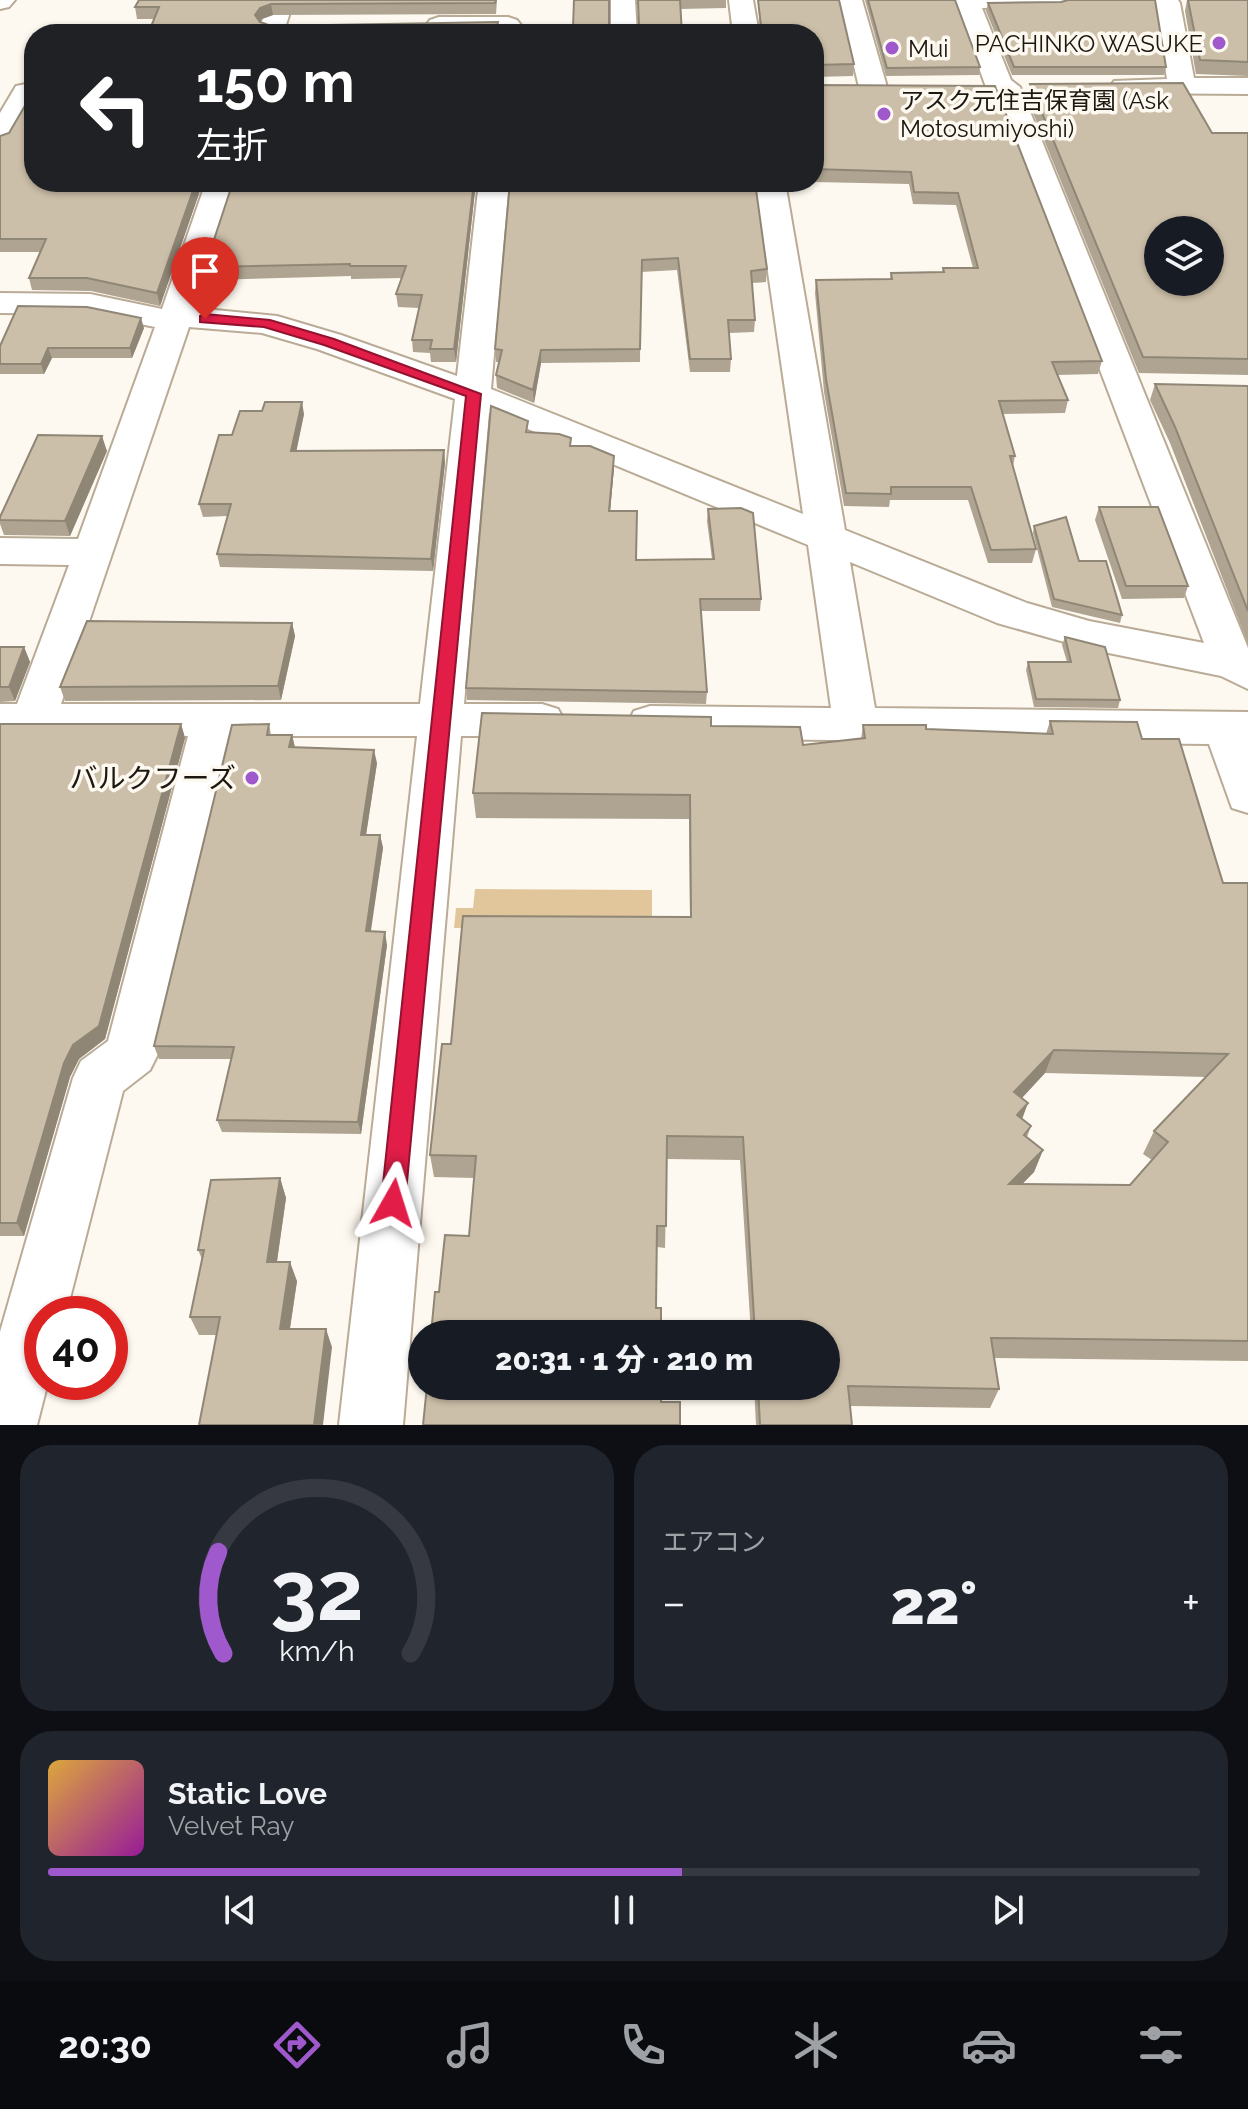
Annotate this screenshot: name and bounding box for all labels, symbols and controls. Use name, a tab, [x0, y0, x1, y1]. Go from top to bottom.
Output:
place label: PACHINKO WASUKE	[975, 29, 1203, 58]
place label: Mui	[908, 34, 949, 63]
marker: PACHINKO WASUKE	[1210, 34, 1228, 52]
marker: Mui	[883, 39, 901, 57]
text: 150 m	[196, 49, 355, 115]
icon: left	[64, 56, 168, 160]
place label: アスク元住吉保育園 (Ask Motosumiyoshi)	[900, 86, 1169, 143]
marker: アスク元住吉保育園 (Ask Motosumiyoshi)	[875, 105, 893, 123]
text: 左折	[196, 124, 268, 166]
map controls	[1144, 216, 1224, 296]
button: layers	[1144, 216, 1224, 296]
pin	[171, 237, 239, 319]
icon: arrive	[183, 249, 227, 293]
place label: バルクフーズ	[69, 762, 236, 795]
marker: バルクフーズ	[243, 769, 261, 787]
position arrow	[351, 1161, 435, 1245]
speed limit sign: 40	[24, 1296, 128, 1400]
text: 20:31 · 1 分 · 210 m	[495, 1342, 753, 1377]
text: エアコン	[662, 1527, 766, 1557]
text: 32	[270, 1542, 364, 1639]
text: 22°	[890, 1568, 977, 1638]
text: −	[662, 1577, 686, 1628]
text: +	[1182, 1577, 1200, 1628]
text: km/h	[279, 1634, 355, 1668]
text: Static Love	[168, 1776, 327, 1811]
text: Velvet Ray	[168, 1811, 294, 1841]
icon: previous	[218, 1888, 262, 1932]
icon: pause	[602, 1888, 646, 1932]
icon: next	[986, 1888, 1030, 1932]
icon: directions	[269, 2017, 325, 2073]
icon: music	[442, 2017, 498, 2073]
icon: phone	[615, 2017, 671, 2073]
icon: climate	[788, 2017, 844, 2073]
icon: car	[961, 2017, 1017, 2073]
icon: filters	[1133, 2017, 1189, 2073]
text: 20:30	[58, 2024, 152, 2066]

